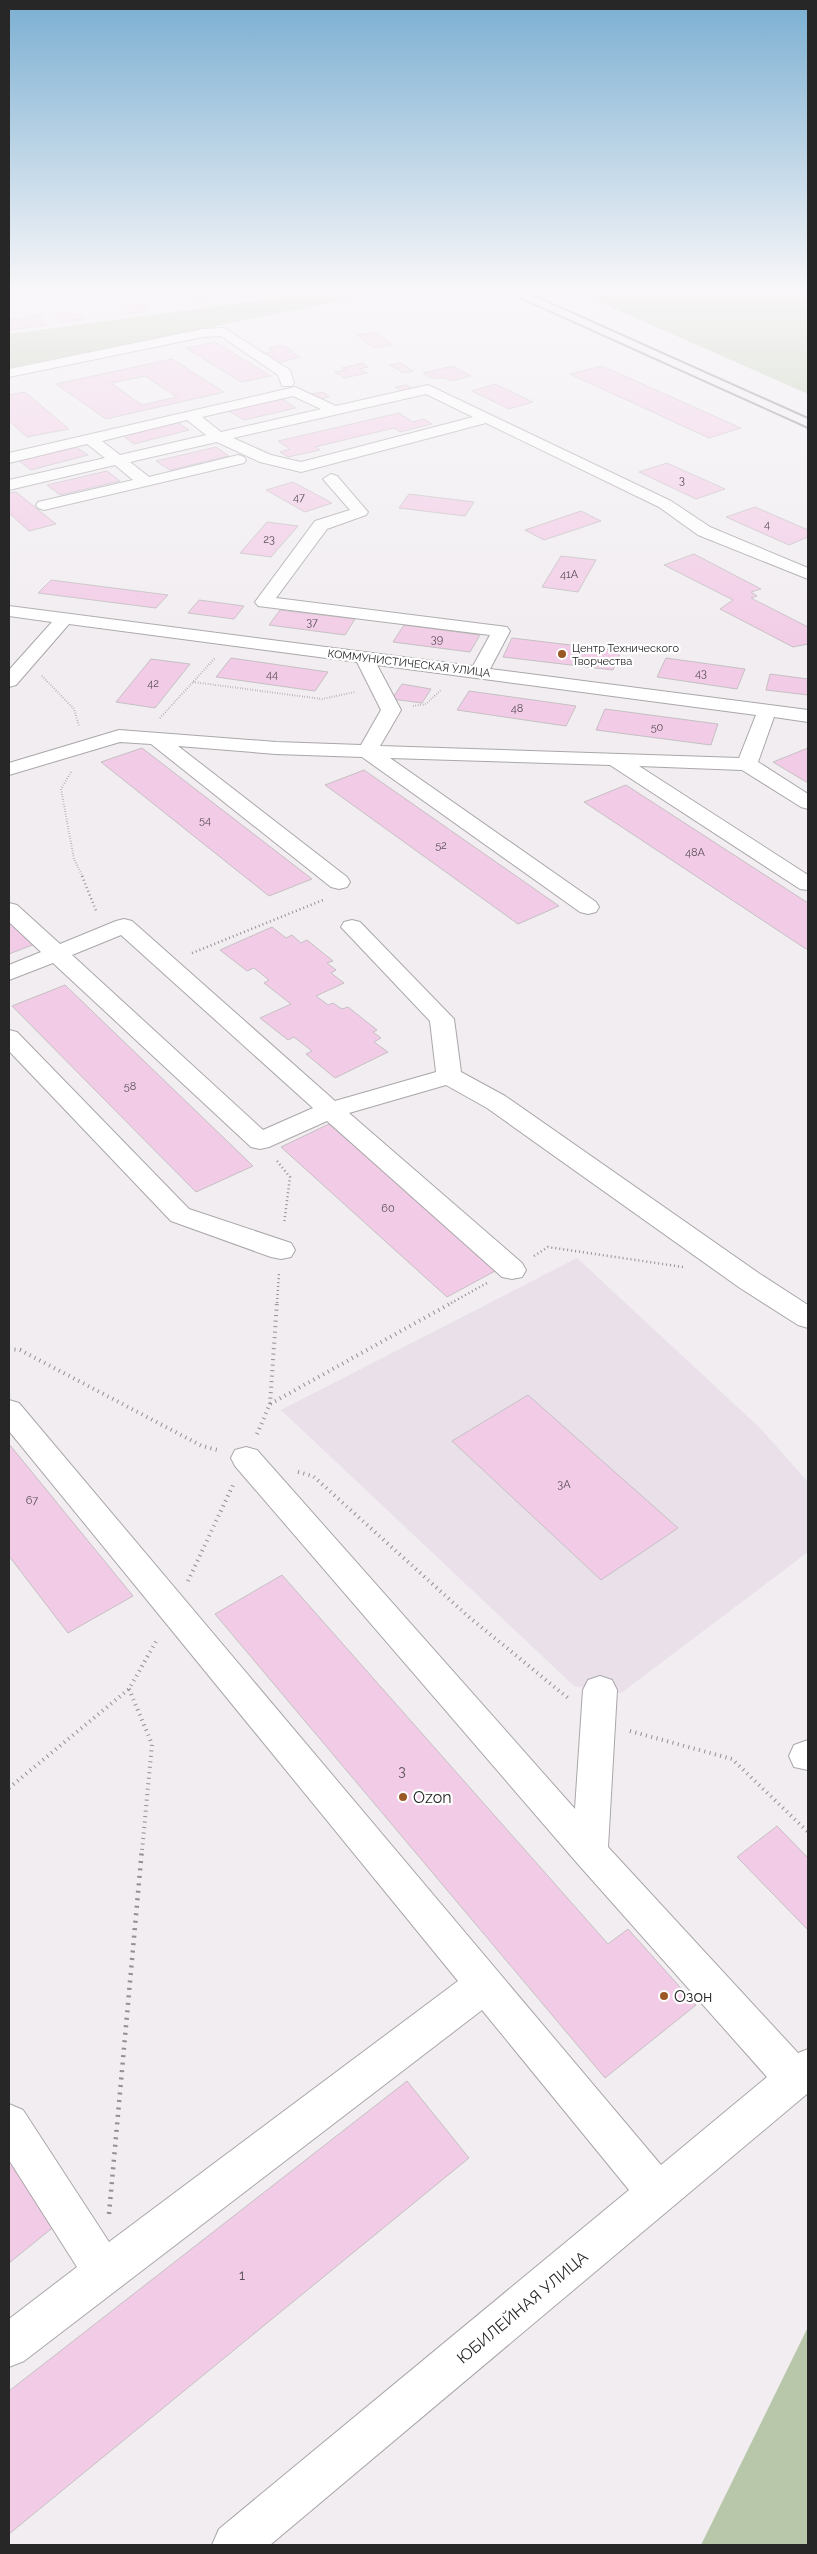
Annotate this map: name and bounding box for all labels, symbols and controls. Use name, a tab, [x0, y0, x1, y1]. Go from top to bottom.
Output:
house number: 3	[679, 474, 685, 487]
house number: 47	[293, 491, 305, 504]
house number: 4	[764, 518, 770, 531]
house number: 23	[263, 533, 275, 546]
house number: 41А	[560, 568, 579, 581]
house number: 37	[306, 616, 318, 629]
house number: 39	[431, 633, 443, 646]
place label: Центр Технического Творчества	[572, 642, 679, 668]
street label: КОММУНИСТИЧЕСКАЯ УЛИЦА	[327, 647, 492, 680]
marker: Центр Технического Творчества	[556, 648, 568, 660]
house number: 43	[695, 667, 707, 680]
house number: 44	[266, 668, 278, 681]
house number: 42	[147, 677, 159, 690]
house number: 48	[511, 702, 523, 715]
house number: 50	[651, 721, 664, 734]
house number: 54	[199, 814, 211, 827]
house number: 52	[435, 839, 447, 852]
house number: 48А	[685, 846, 705, 859]
house number: 58	[124, 1080, 136, 1093]
house number: 60	[381, 1202, 395, 1215]
house number: 3А	[557, 1478, 571, 1491]
house number: 67	[26, 1494, 38, 1507]
house number: 3	[398, 1763, 406, 1779]
place label: Ozon	[413, 1788, 452, 1807]
marker: Ozon	[397, 1791, 409, 1803]
place label: Озон	[674, 1987, 712, 2006]
marker: Озон	[658, 1990, 670, 2002]
street label: ЮБИЛЕЙНАЯ УЛИЦА	[453, 2247, 592, 2368]
house number: 1	[239, 2267, 245, 2283]

